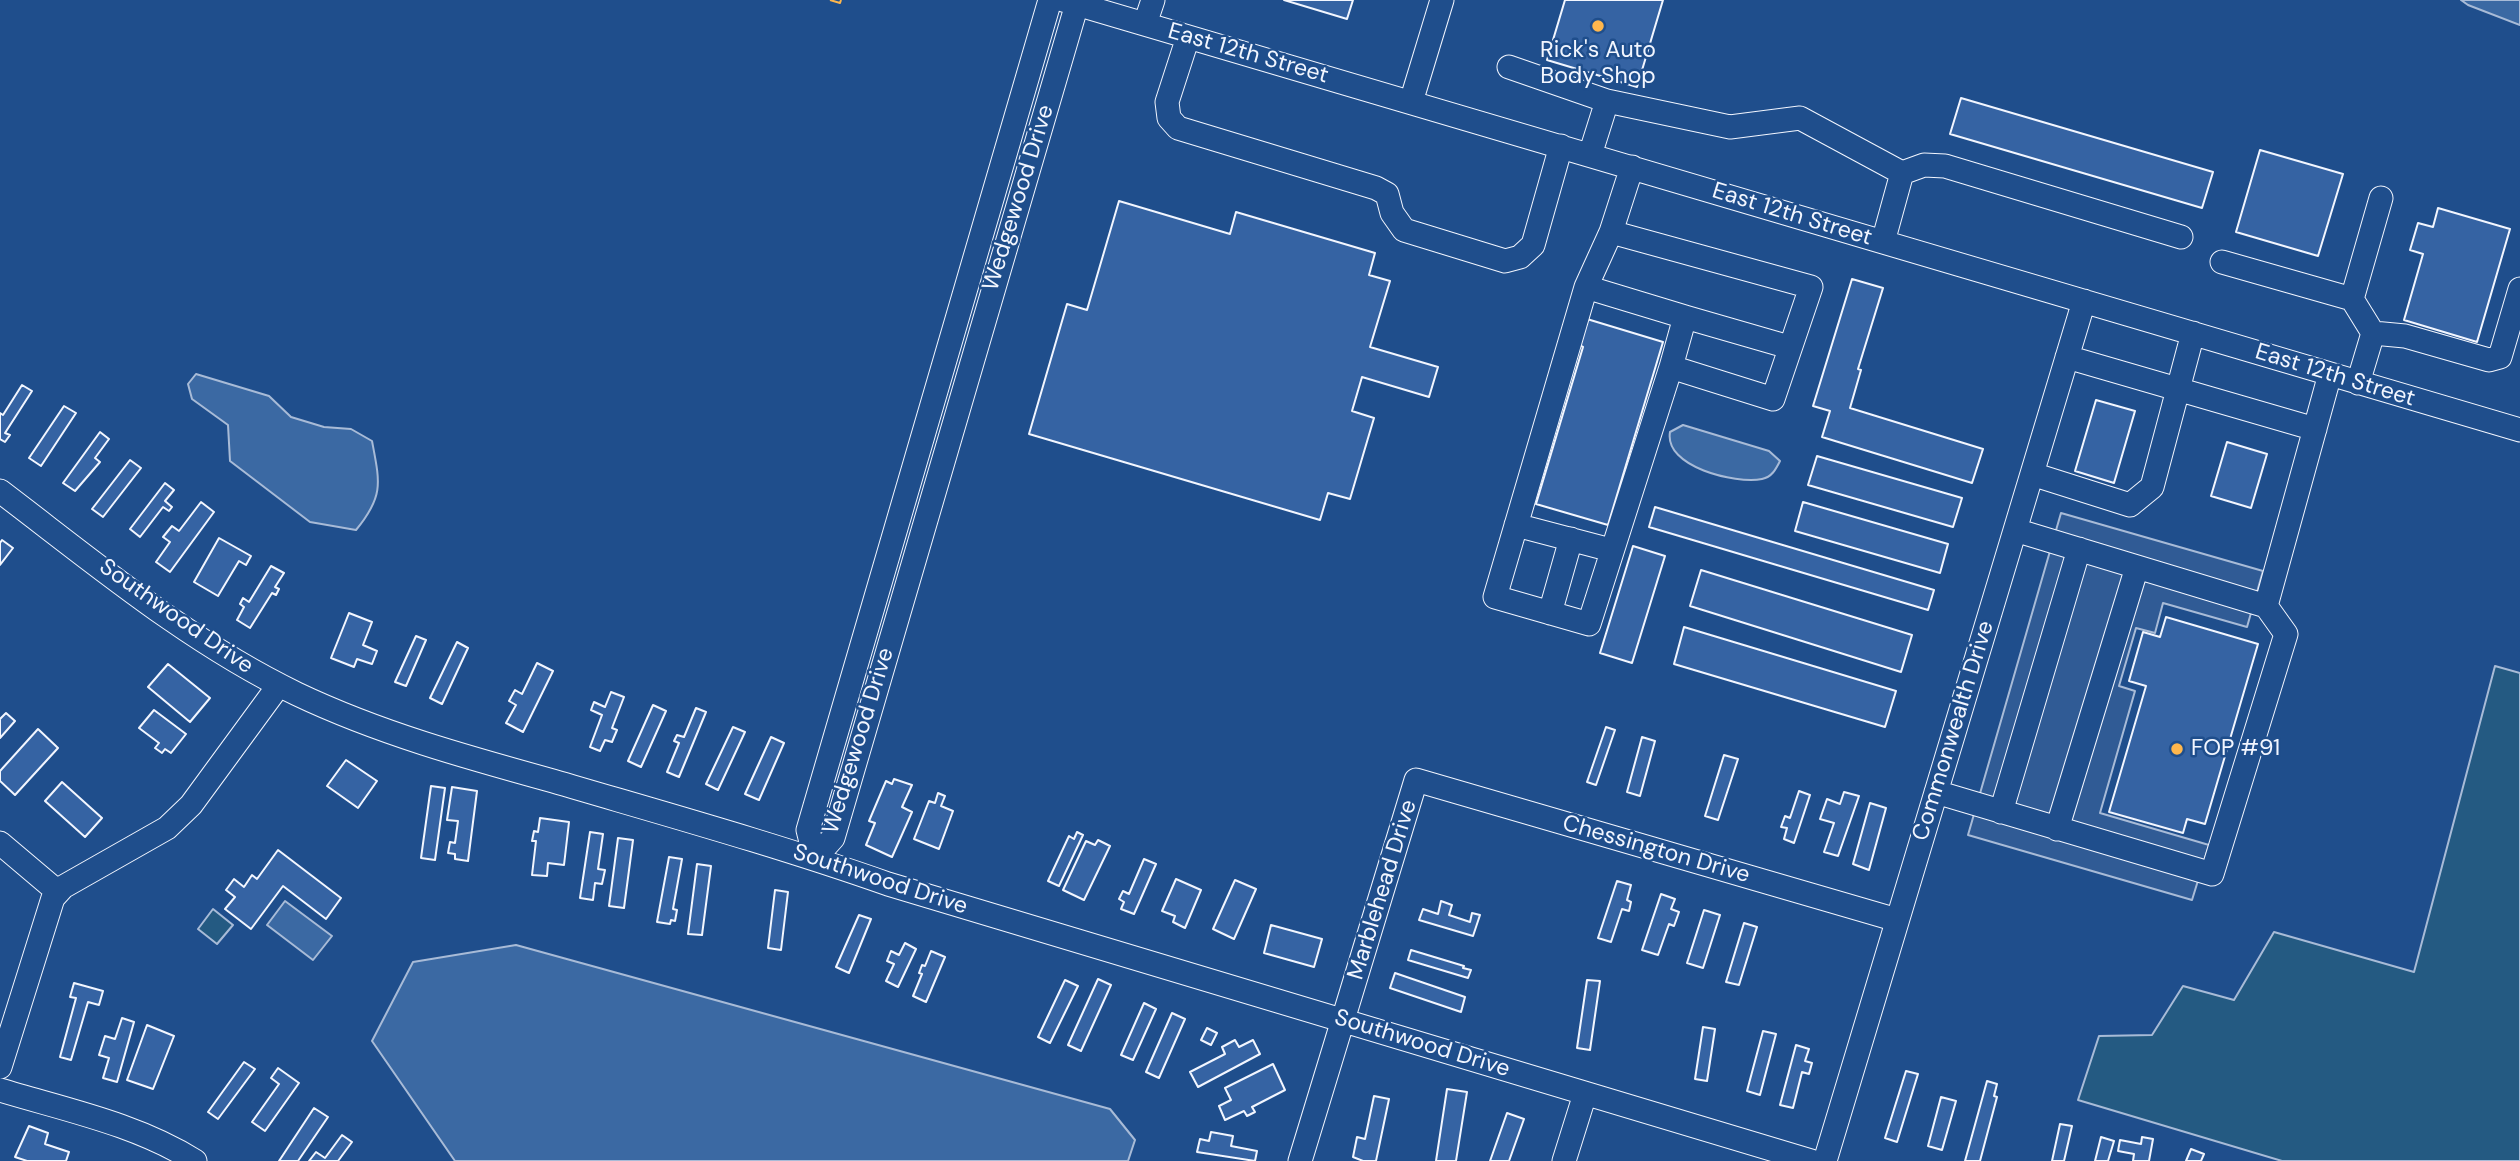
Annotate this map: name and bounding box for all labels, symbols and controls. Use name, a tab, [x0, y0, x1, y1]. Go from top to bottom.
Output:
street label: East 12th Street	[1165, 18, 1331, 90]
marker: Rick's Auto Body Shop	[1590, 18, 1606, 34]
place label: Rick's Auto Body Shop	[1540, 37, 1656, 91]
street label: Wedgewood Drive	[978, 102, 1060, 294]
street label: East 12th Street	[1709, 178, 1875, 252]
street label: East 12th Street	[2252, 339, 2418, 413]
street label: Southwood Drive	[94, 554, 258, 680]
street label: Commonwealth Drive	[1907, 618, 2001, 844]
street label: Wedgewood Drive	[818, 645, 900, 837]
place label: FOP #91	[2191, 735, 2280, 763]
marker: FOP #91	[2169, 741, 2185, 757]
street label: Marblehead Drive	[1343, 797, 1423, 983]
street label: Chessington Drive	[1559, 810, 1753, 890]
street label: Southwood Drive	[789, 839, 971, 921]
street label: Southwood Drive	[1331, 1004, 1513, 1084]

